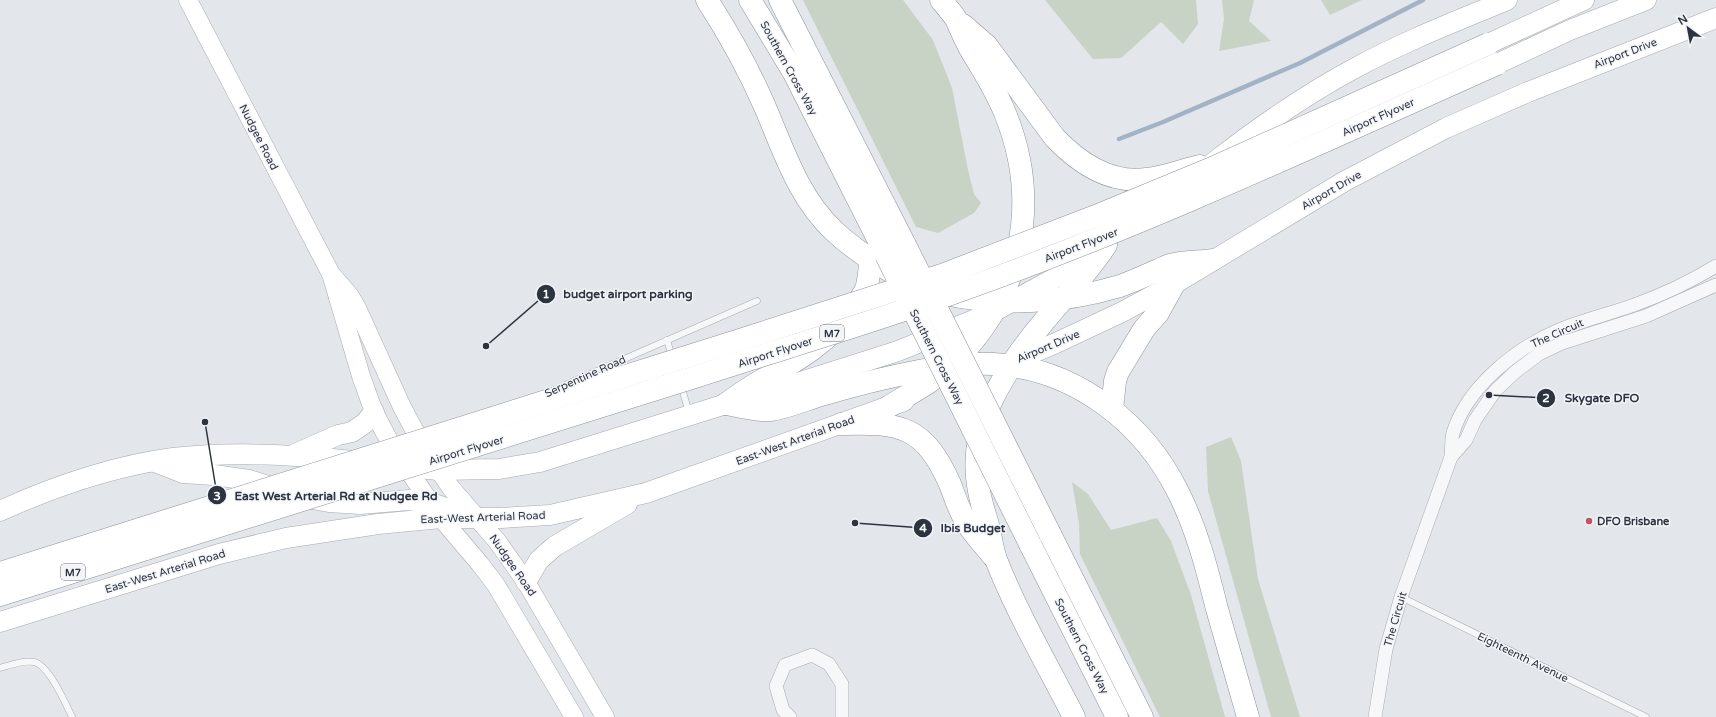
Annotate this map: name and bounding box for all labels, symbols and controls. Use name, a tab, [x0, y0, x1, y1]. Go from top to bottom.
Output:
north arrow	[1668, 8, 1708, 48]
text: N	[1676, 12, 1690, 28]
street label: Southern Cross Way	[757, 19, 820, 118]
street label: Airport Drive	[1592, 35, 1659, 72]
street label: Airport Flyover	[1340, 95, 1417, 139]
street label: Nudgee Road	[236, 102, 281, 172]
street label: Airport Drive	[1299, 168, 1364, 213]
street label: Airport Flyover	[1042, 225, 1121, 266]
callout: budget airport parking	[536, 282, 701, 306]
text: 1	[542, 287, 550, 301]
text: budget airport parking	[563, 287, 693, 302]
street label: Southern Cross Way	[907, 307, 966, 407]
street label: The Circuit	[1529, 316, 1586, 351]
road number: M7	[820, 325, 844, 341]
street label: Airport Drive	[1015, 327, 1082, 366]
street label: Airport Flyover	[736, 334, 815, 371]
street label: Serpentine Road	[543, 353, 628, 400]
callout: Skygate DFO	[1536, 386, 1647, 410]
text: 2	[1542, 391, 1550, 405]
text: Skygate DFO	[1565, 391, 1640, 406]
street label: East-West Arterial Road	[734, 413, 856, 468]
street label: Airport Flyover	[427, 433, 506, 468]
callout: East West Arterial Rd at Nudgee Rd	[207, 483, 446, 507]
text: 3	[213, 489, 221, 503]
text: East West Arterial Rd at Nudgee Rd	[234, 489, 438, 504]
street label: East-West Arterial Road	[420, 509, 546, 526]
place label: DFO Brisbane	[1597, 515, 1670, 528]
callout: Ibis Budget	[913, 516, 1014, 540]
marker: DFO Brisbane	[1584, 516, 1594, 526]
text: 4	[919, 521, 927, 535]
text: Ibis Budget	[941, 521, 1006, 536]
street label: Nudgee Road	[487, 532, 539, 599]
street label: East-West Arterial Road	[103, 547, 227, 596]
road number: M7	[61, 564, 85, 580]
street label: The Circuit	[1381, 590, 1409, 648]
street label: Southern Cross Way	[1052, 596, 1111, 696]
street label: Eighteenth Avenue	[1475, 630, 1570, 685]

